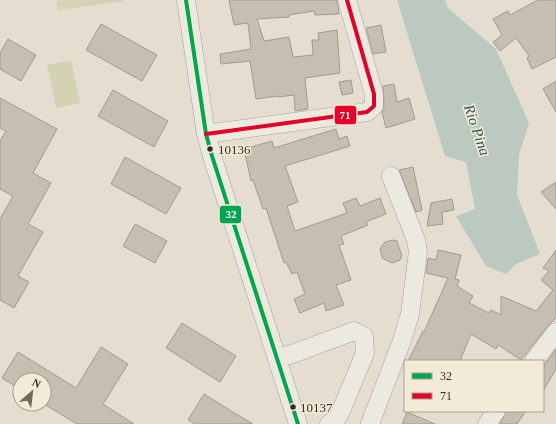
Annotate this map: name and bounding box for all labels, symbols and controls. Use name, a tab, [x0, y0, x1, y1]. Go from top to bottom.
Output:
water label: Rio Pina	[460, 101, 493, 158]
line badge: 71	[334, 105, 357, 125]
text: 71	[340, 109, 351, 121]
place label: 10136	[218, 142, 251, 157]
marker: 10136	[205, 144, 215, 154]
line badge: 32	[219, 205, 242, 224]
text: 32	[226, 208, 237, 220]
legend	[404, 360, 544, 412]
text: 32	[440, 369, 452, 383]
north arrow	[12, 372, 52, 412]
text: N	[30, 376, 43, 390]
text: 71	[440, 389, 452, 403]
place label: 10137	[300, 400, 333, 415]
marker: 10137	[288, 402, 298, 412]

